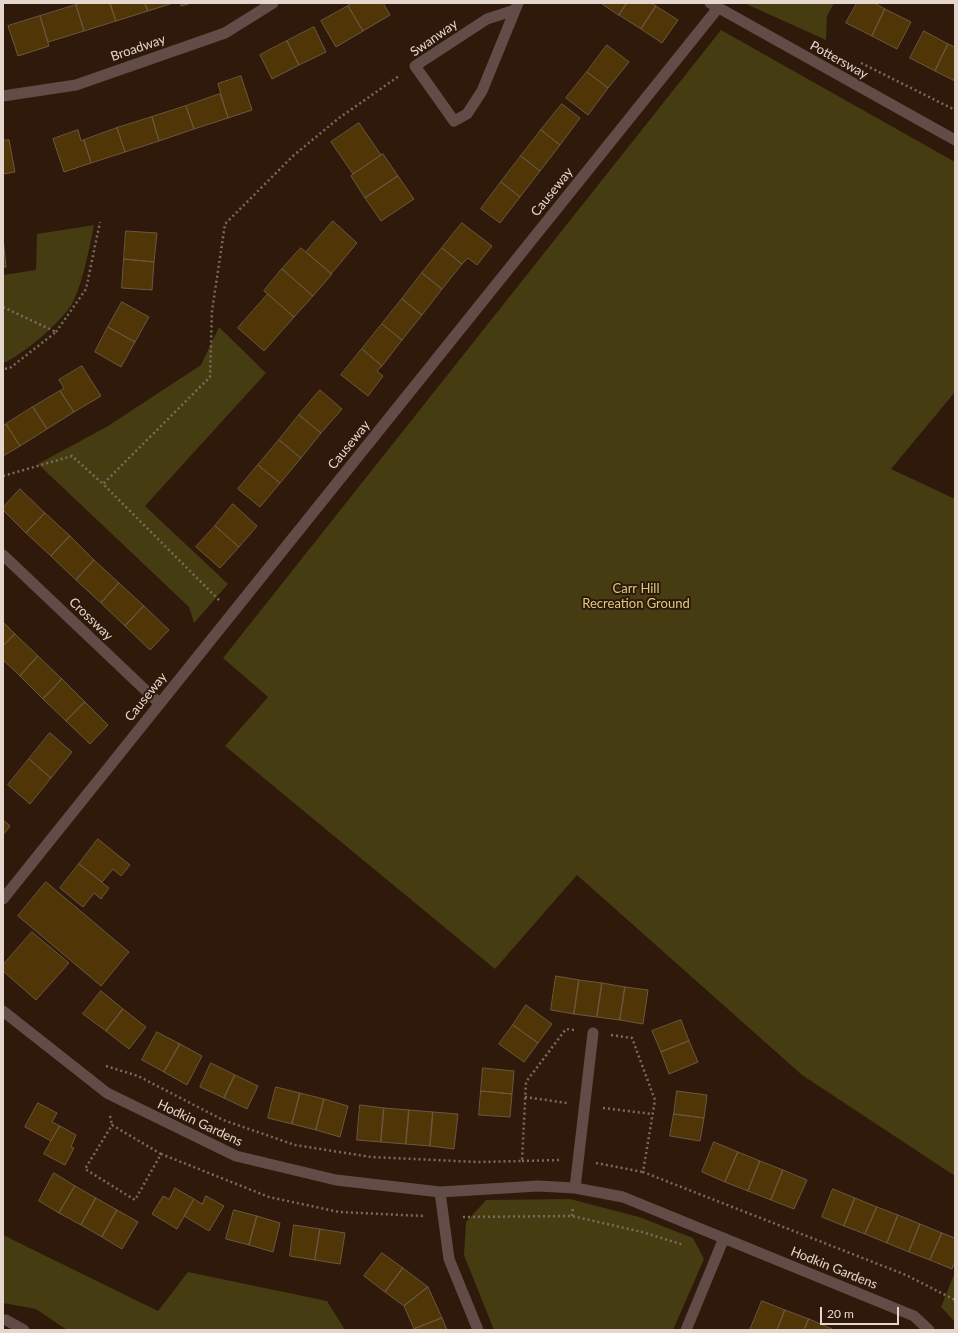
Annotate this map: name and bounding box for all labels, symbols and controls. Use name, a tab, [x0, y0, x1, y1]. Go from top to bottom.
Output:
street label: Swanway	[407, 16, 461, 60]
street label: Broadway	[109, 31, 167, 65]
street label: Pottersway	[807, 38, 871, 82]
street label: Causeway	[528, 165, 576, 219]
street label: Causeway	[325, 418, 373, 472]
park label: Carr Hill Recreation Ground	[582, 581, 690, 612]
street label: Crossway	[66, 594, 116, 644]
street label: Causeway	[122, 670, 170, 724]
street label: Hodkin Gardens	[155, 1096, 245, 1150]
street label: Hodkin Gardens	[788, 1244, 880, 1292]
scale bar	[822, 1299, 901, 1325]
text: 20 m	[827, 1306, 854, 1321]

